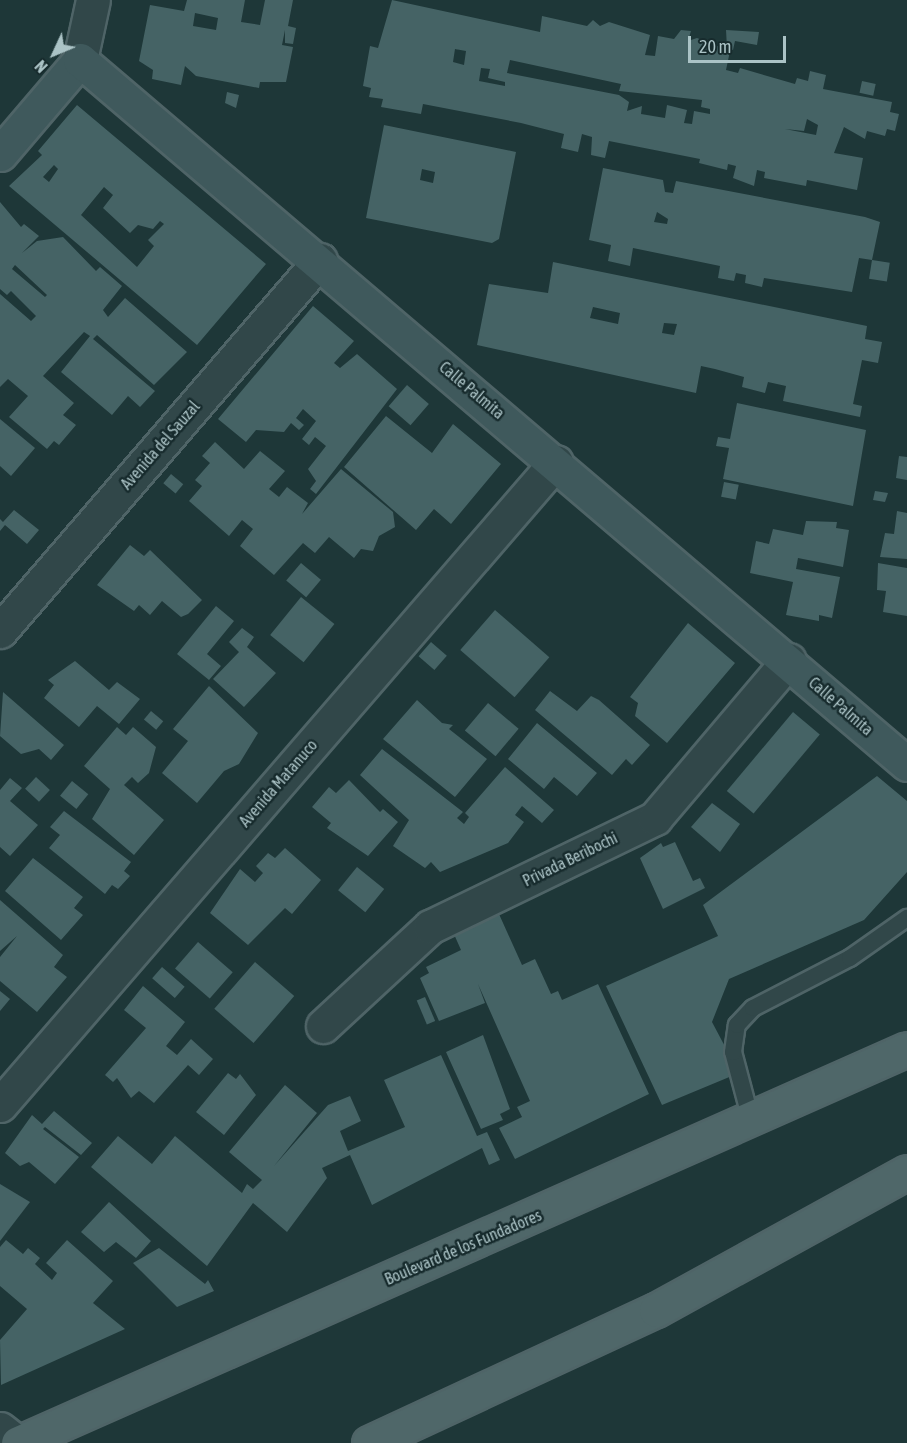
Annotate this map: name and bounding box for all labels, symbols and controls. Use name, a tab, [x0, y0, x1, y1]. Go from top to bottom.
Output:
north arrow	[24, 24, 84, 84]
scale bar	[691, 24, 788, 62]
text: 20 m	[699, 36, 731, 57]
text: N	[31, 57, 51, 76]
street label: Calle Palmita	[436, 357, 508, 423]
street label: Avenida del Sauzal	[116, 397, 204, 493]
street label: Calle Palmita	[805, 673, 877, 739]
street label: Avenida Matanuco	[235, 735, 321, 831]
street label: Privada Beribochi	[519, 828, 621, 890]
street label: Boulevard de los Fundadores	[382, 1205, 544, 1289]

